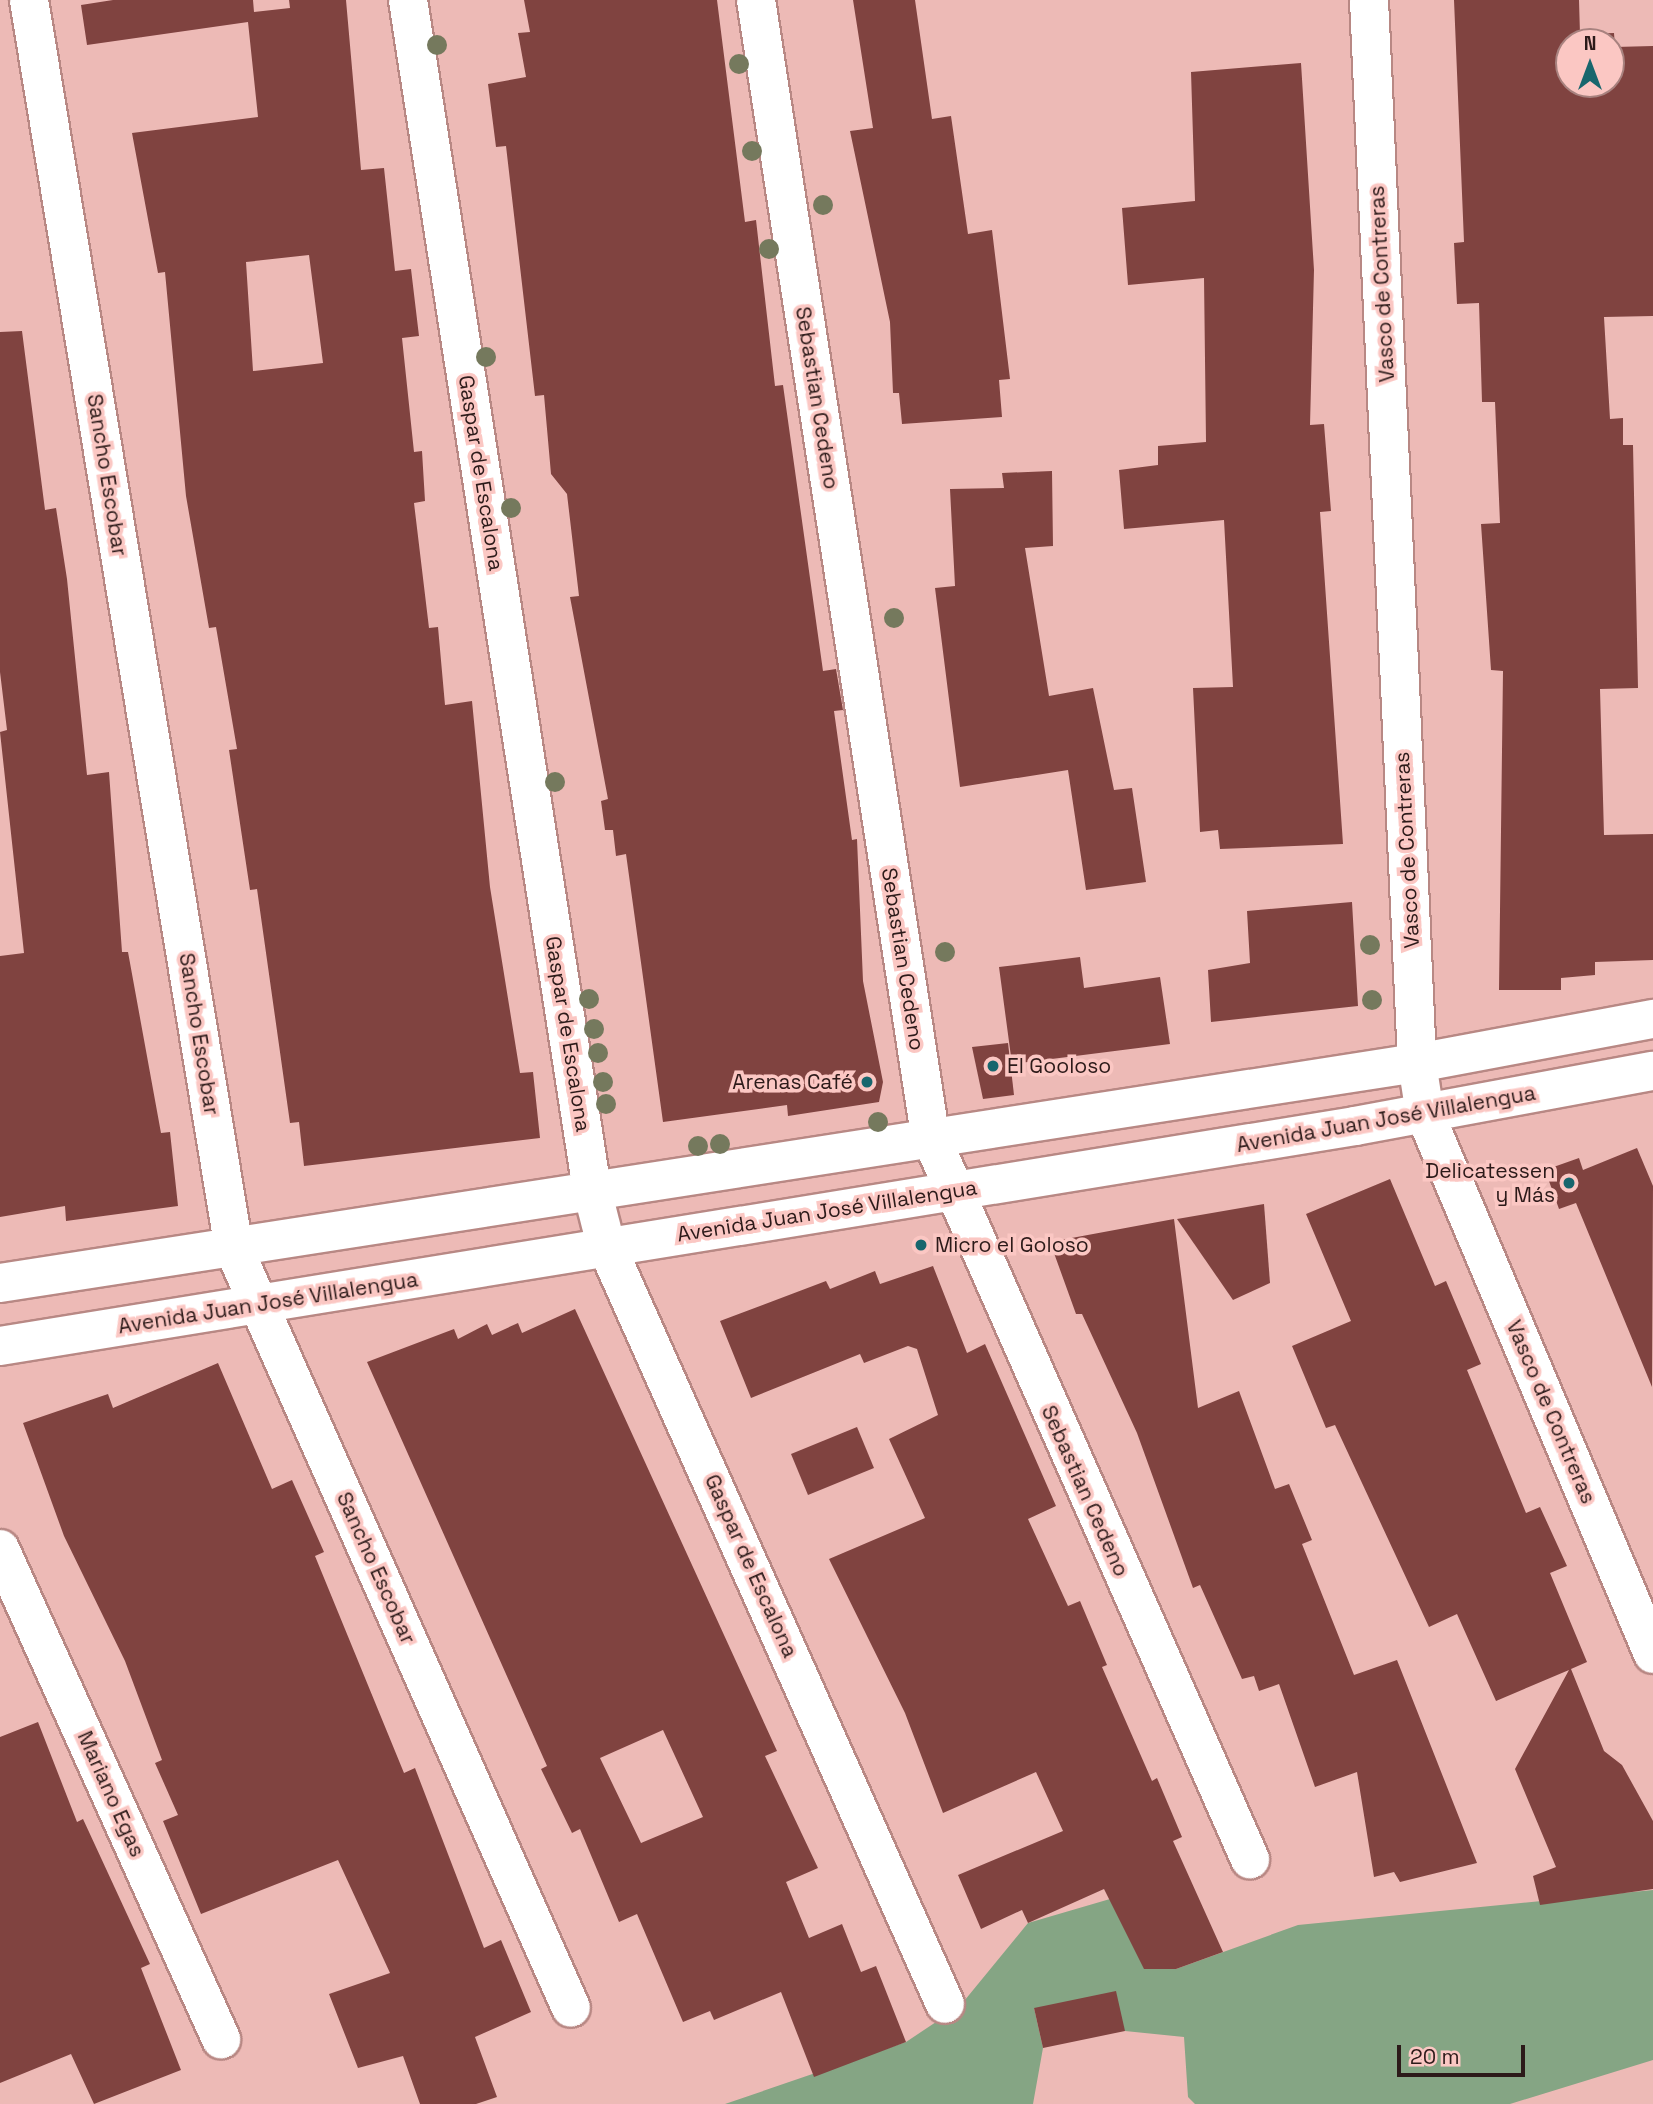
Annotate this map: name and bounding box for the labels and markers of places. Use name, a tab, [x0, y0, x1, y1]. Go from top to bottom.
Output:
place label: El Gooloso	[1007, 1053, 1111, 1079]
marker: El Gooloso	[985, 1058, 1001, 1074]
place label: Arenas Café	[732, 1069, 853, 1095]
marker: Arenas Café	[859, 1074, 875, 1090]
place label: Delicatessen y Más	[1425, 1158, 1555, 1208]
marker: Delicatessen y Más	[1561, 1175, 1577, 1191]
place label: Micro el Goloso	[935, 1232, 1089, 1258]
marker: Micro el Goloso	[913, 1237, 929, 1253]

